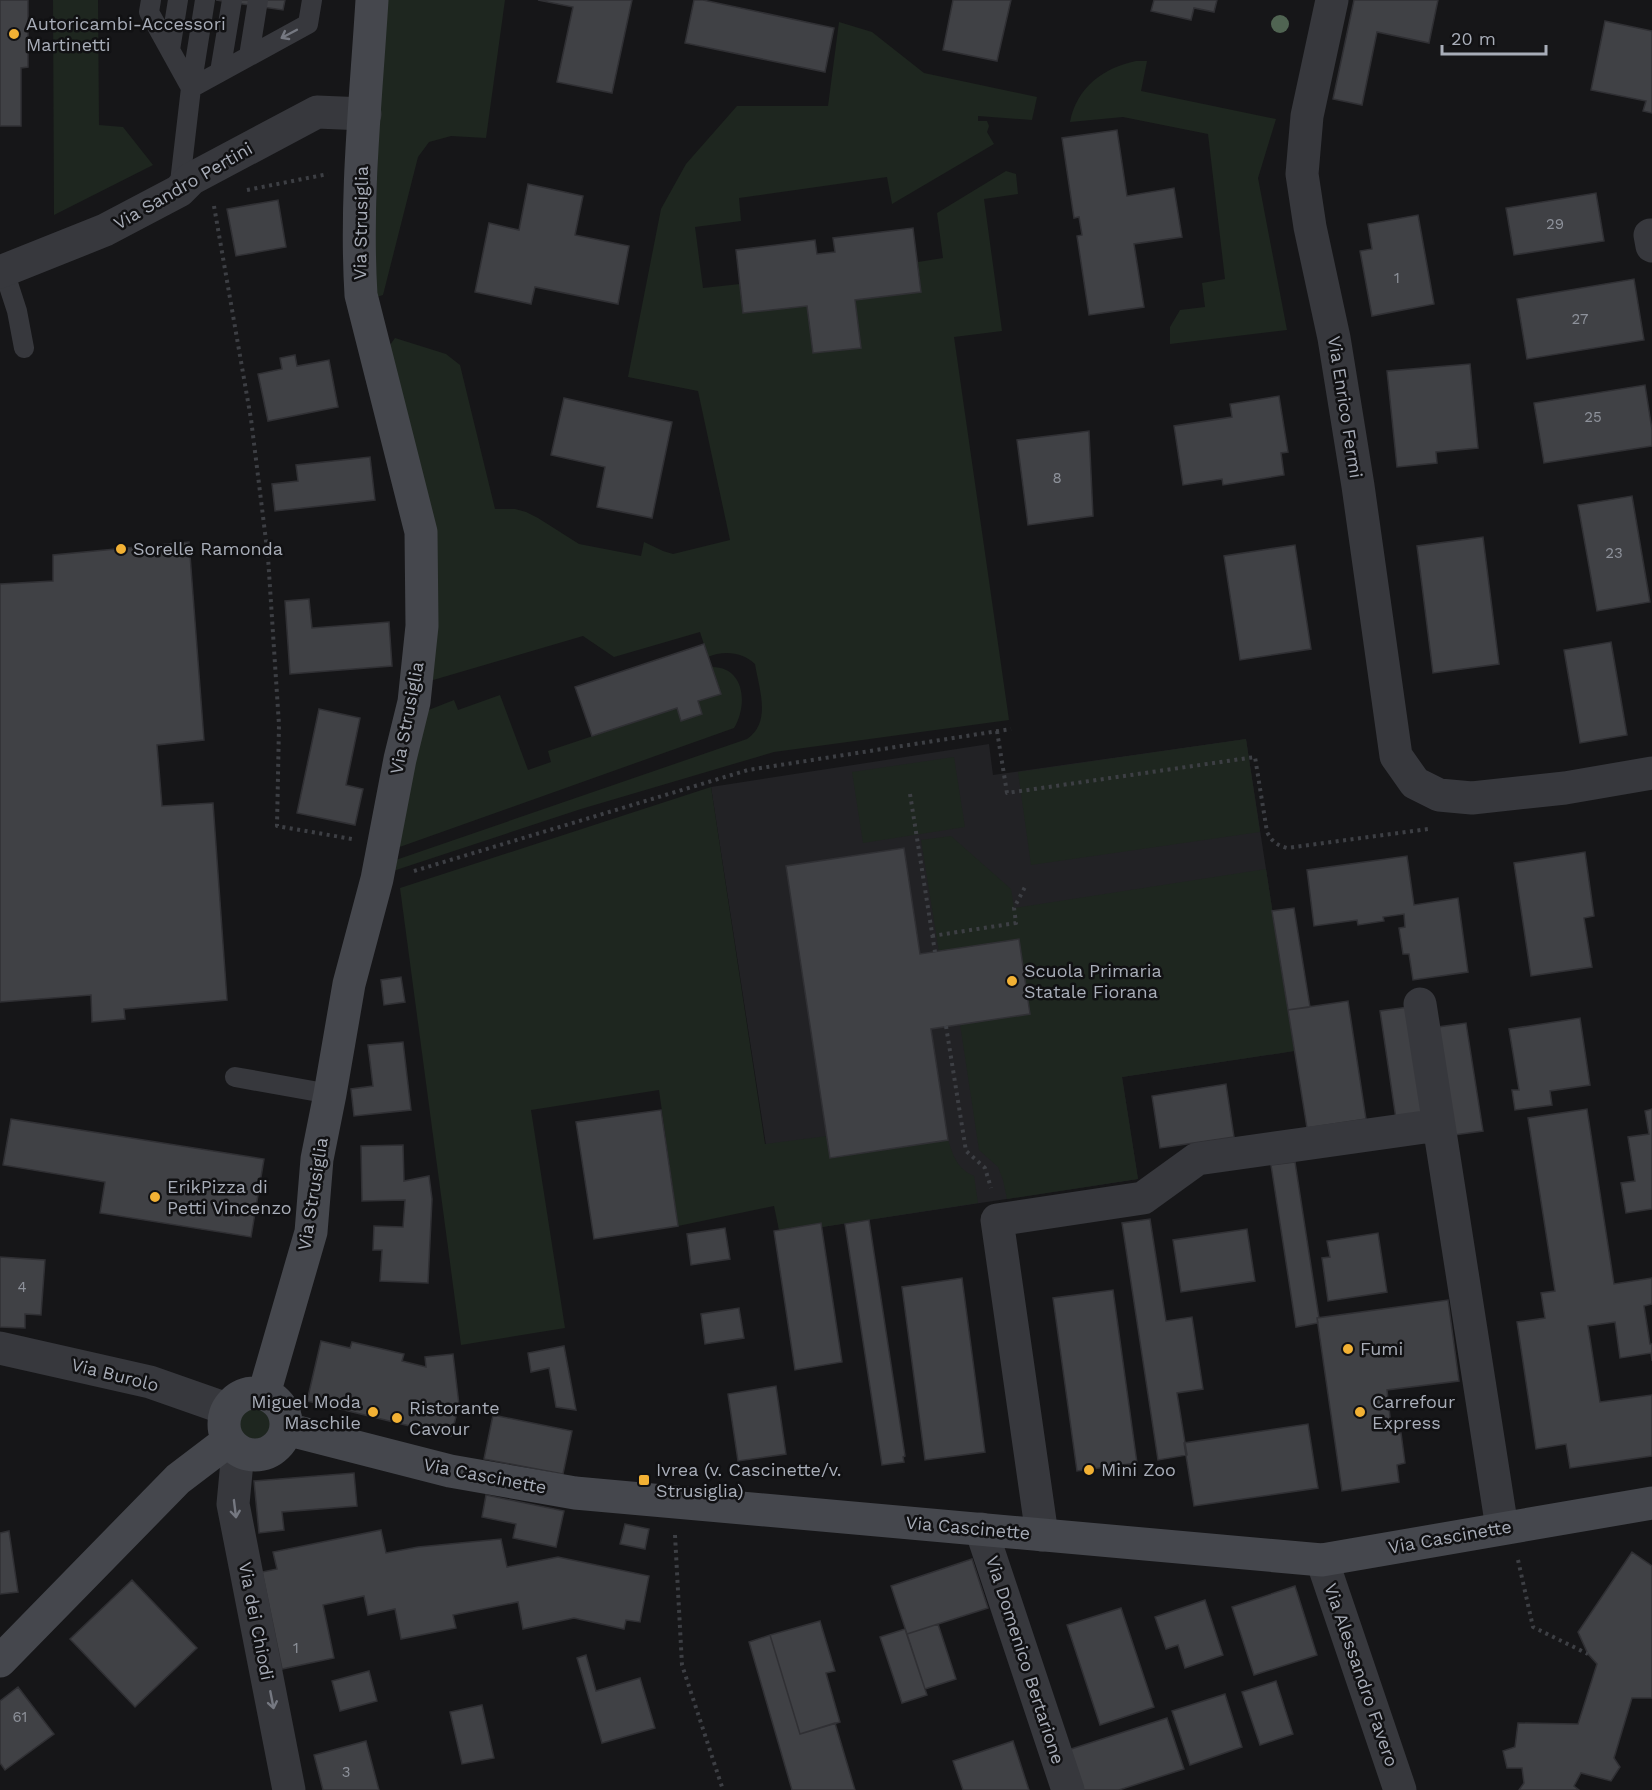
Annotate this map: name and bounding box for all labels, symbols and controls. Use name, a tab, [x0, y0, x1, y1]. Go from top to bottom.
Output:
place label: Autoricambi-Accessori Martinetti	[26, 13, 226, 55]
scale bar	[1442, 18, 1546, 56]
marker: Autoricambi-Accessori Martinetti	[7, 27, 21, 41]
one-way arrow	[281, 28, 298, 40]
text: 20 m	[1451, 28, 1496, 49]
street label: Via Sandro Pertini	[110, 137, 256, 234]
street label: Via Strusiglia	[349, 166, 372, 280]
house number: 29	[1546, 215, 1564, 233]
house number: 1	[1394, 269, 1400, 287]
house number: 27	[1572, 310, 1588, 328]
street label: Via Enrico Fermi	[1324, 334, 1367, 480]
house number: 25	[1584, 408, 1602, 426]
house number: 8	[1052, 469, 1062, 487]
place label: Sorelle Ramonda	[133, 538, 283, 559]
marker: Sorelle Ramonda	[114, 542, 128, 556]
house number: 23	[1605, 544, 1623, 562]
street label: Via Strusiglia	[385, 660, 428, 776]
place label: Scuola Primaria Statale Fiorana	[1024, 960, 1162, 1002]
marker: Scuola Primaria Statale Fiorana	[1005, 974, 1019, 988]
street label: Via Strusiglia	[293, 1136, 332, 1252]
place label: ErikPizza di Petti Vincenzo	[167, 1176, 292, 1218]
marker: ErikPizza di Petti Vincenzo	[148, 1190, 162, 1204]
house number: 4	[17, 1278, 27, 1296]
place label: Fumi	[1360, 1338, 1403, 1359]
marker: Fumi	[1341, 1342, 1355, 1356]
street label: Via Burolo	[69, 1354, 161, 1396]
place label: Miguel Moda Maschile	[251, 1391, 361, 1433]
place label: Carrefour Express	[1372, 1391, 1455, 1433]
place label: Ristorante Cavour	[409, 1397, 500, 1439]
marker: Miguel Moda Maschile	[366, 1405, 380, 1419]
marker: Carrefour Express	[1353, 1405, 1367, 1419]
marker: Ristorante Cavour	[390, 1411, 404, 1425]
street label: Via Cascinette	[422, 1453, 548, 1498]
place label: Ivrea (v. Cascinette/v. Strusiglia)	[656, 1459, 841, 1501]
place label: Mini Zoo	[1101, 1459, 1176, 1480]
marker: Mini Zoo	[1082, 1463, 1096, 1477]
marker: Ivrea (v. Cascinette/v. Strusiglia)	[637, 1473, 651, 1487]
one-way arrow	[229, 1499, 240, 1518]
street label: Via Cascinette	[905, 1512, 1031, 1543]
street label: Via Cascinette	[1387, 1515, 1513, 1558]
street label: Via Domenico Bertarione	[982, 1553, 1069, 1767]
street label: Via dei Chiodi	[235, 1560, 278, 1682]
street label: Via Alessandro Favero	[1320, 1580, 1403, 1769]
house number: 1	[293, 1639, 299, 1657]
one-way arrow	[267, 1690, 278, 1709]
house number: 61	[13, 1708, 27, 1726]
house number: 3	[342, 1763, 350, 1781]

